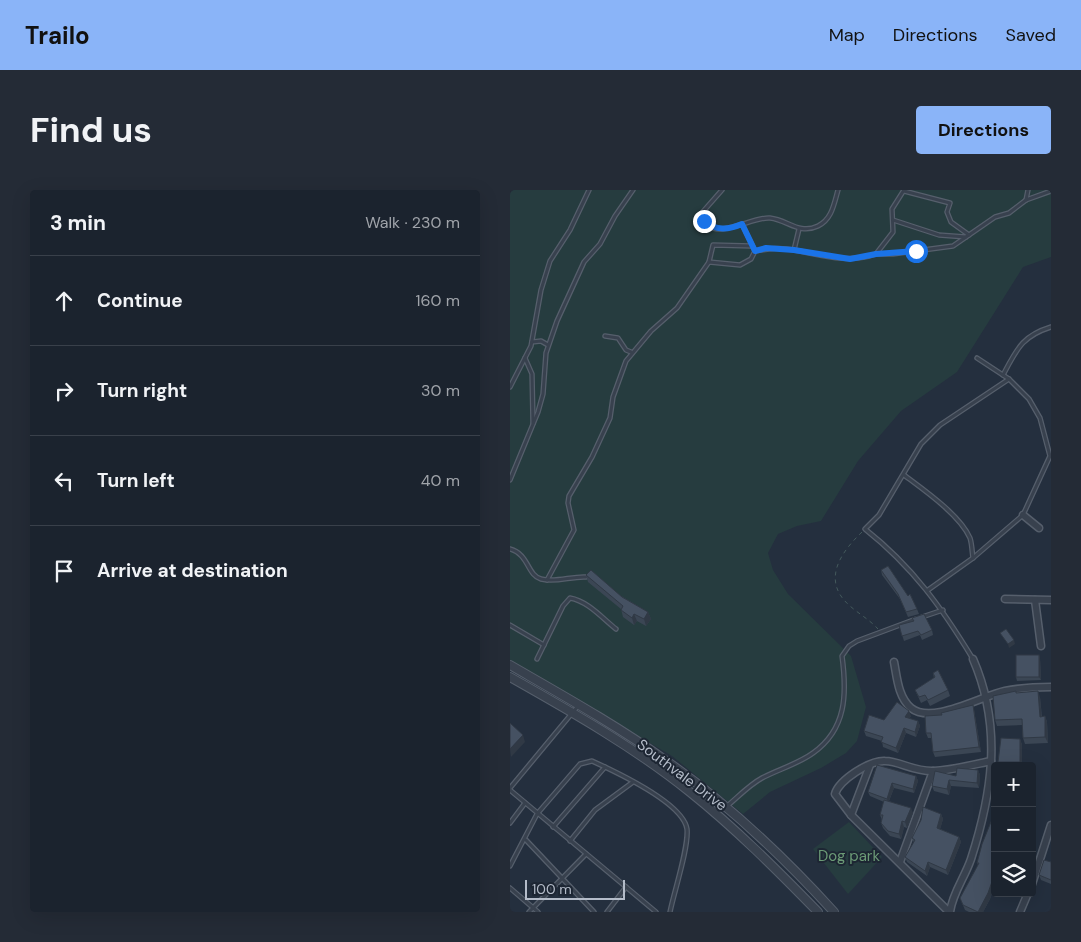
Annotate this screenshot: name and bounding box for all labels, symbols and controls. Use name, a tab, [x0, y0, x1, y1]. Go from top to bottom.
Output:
text: Trailo	[25, 20, 90, 51]
text: Map	[829, 23, 865, 47]
text: Directions	[893, 23, 978, 47]
text: Saved	[1006, 23, 1056, 47]
button: Directions	[916, 106, 1051, 154]
text: Find us	[30, 107, 152, 153]
text: 3 min	[50, 209, 106, 237]
route end	[693, 210, 716, 233]
text: Walk · 230 m	[365, 212, 460, 233]
route start	[905, 240, 928, 263]
icon: ahead	[50, 287, 78, 315]
text: Continue	[97, 288, 183, 313]
text: 160 m	[416, 290, 460, 311]
icon: right	[50, 377, 78, 405]
text: Turn right	[97, 378, 187, 403]
text: 30 m	[421, 380, 460, 401]
icon: left	[50, 467, 78, 495]
text: Turn left	[97, 468, 175, 493]
text: 40 m	[421, 470, 460, 491]
icon: arrive	[50, 557, 78, 585]
text: Arrive at destination	[97, 558, 288, 583]
street label: Southvale Drive	[633, 735, 731, 815]
map controls	[991, 762, 1036, 897]
button: +	[991, 762, 1036, 807]
button: −	[991, 807, 1036, 852]
park label: Dog park	[818, 846, 880, 866]
button: layers	[991, 852, 1036, 897]
scale bar	[525, 877, 625, 900]
text: 100 m	[532, 880, 572, 898]

